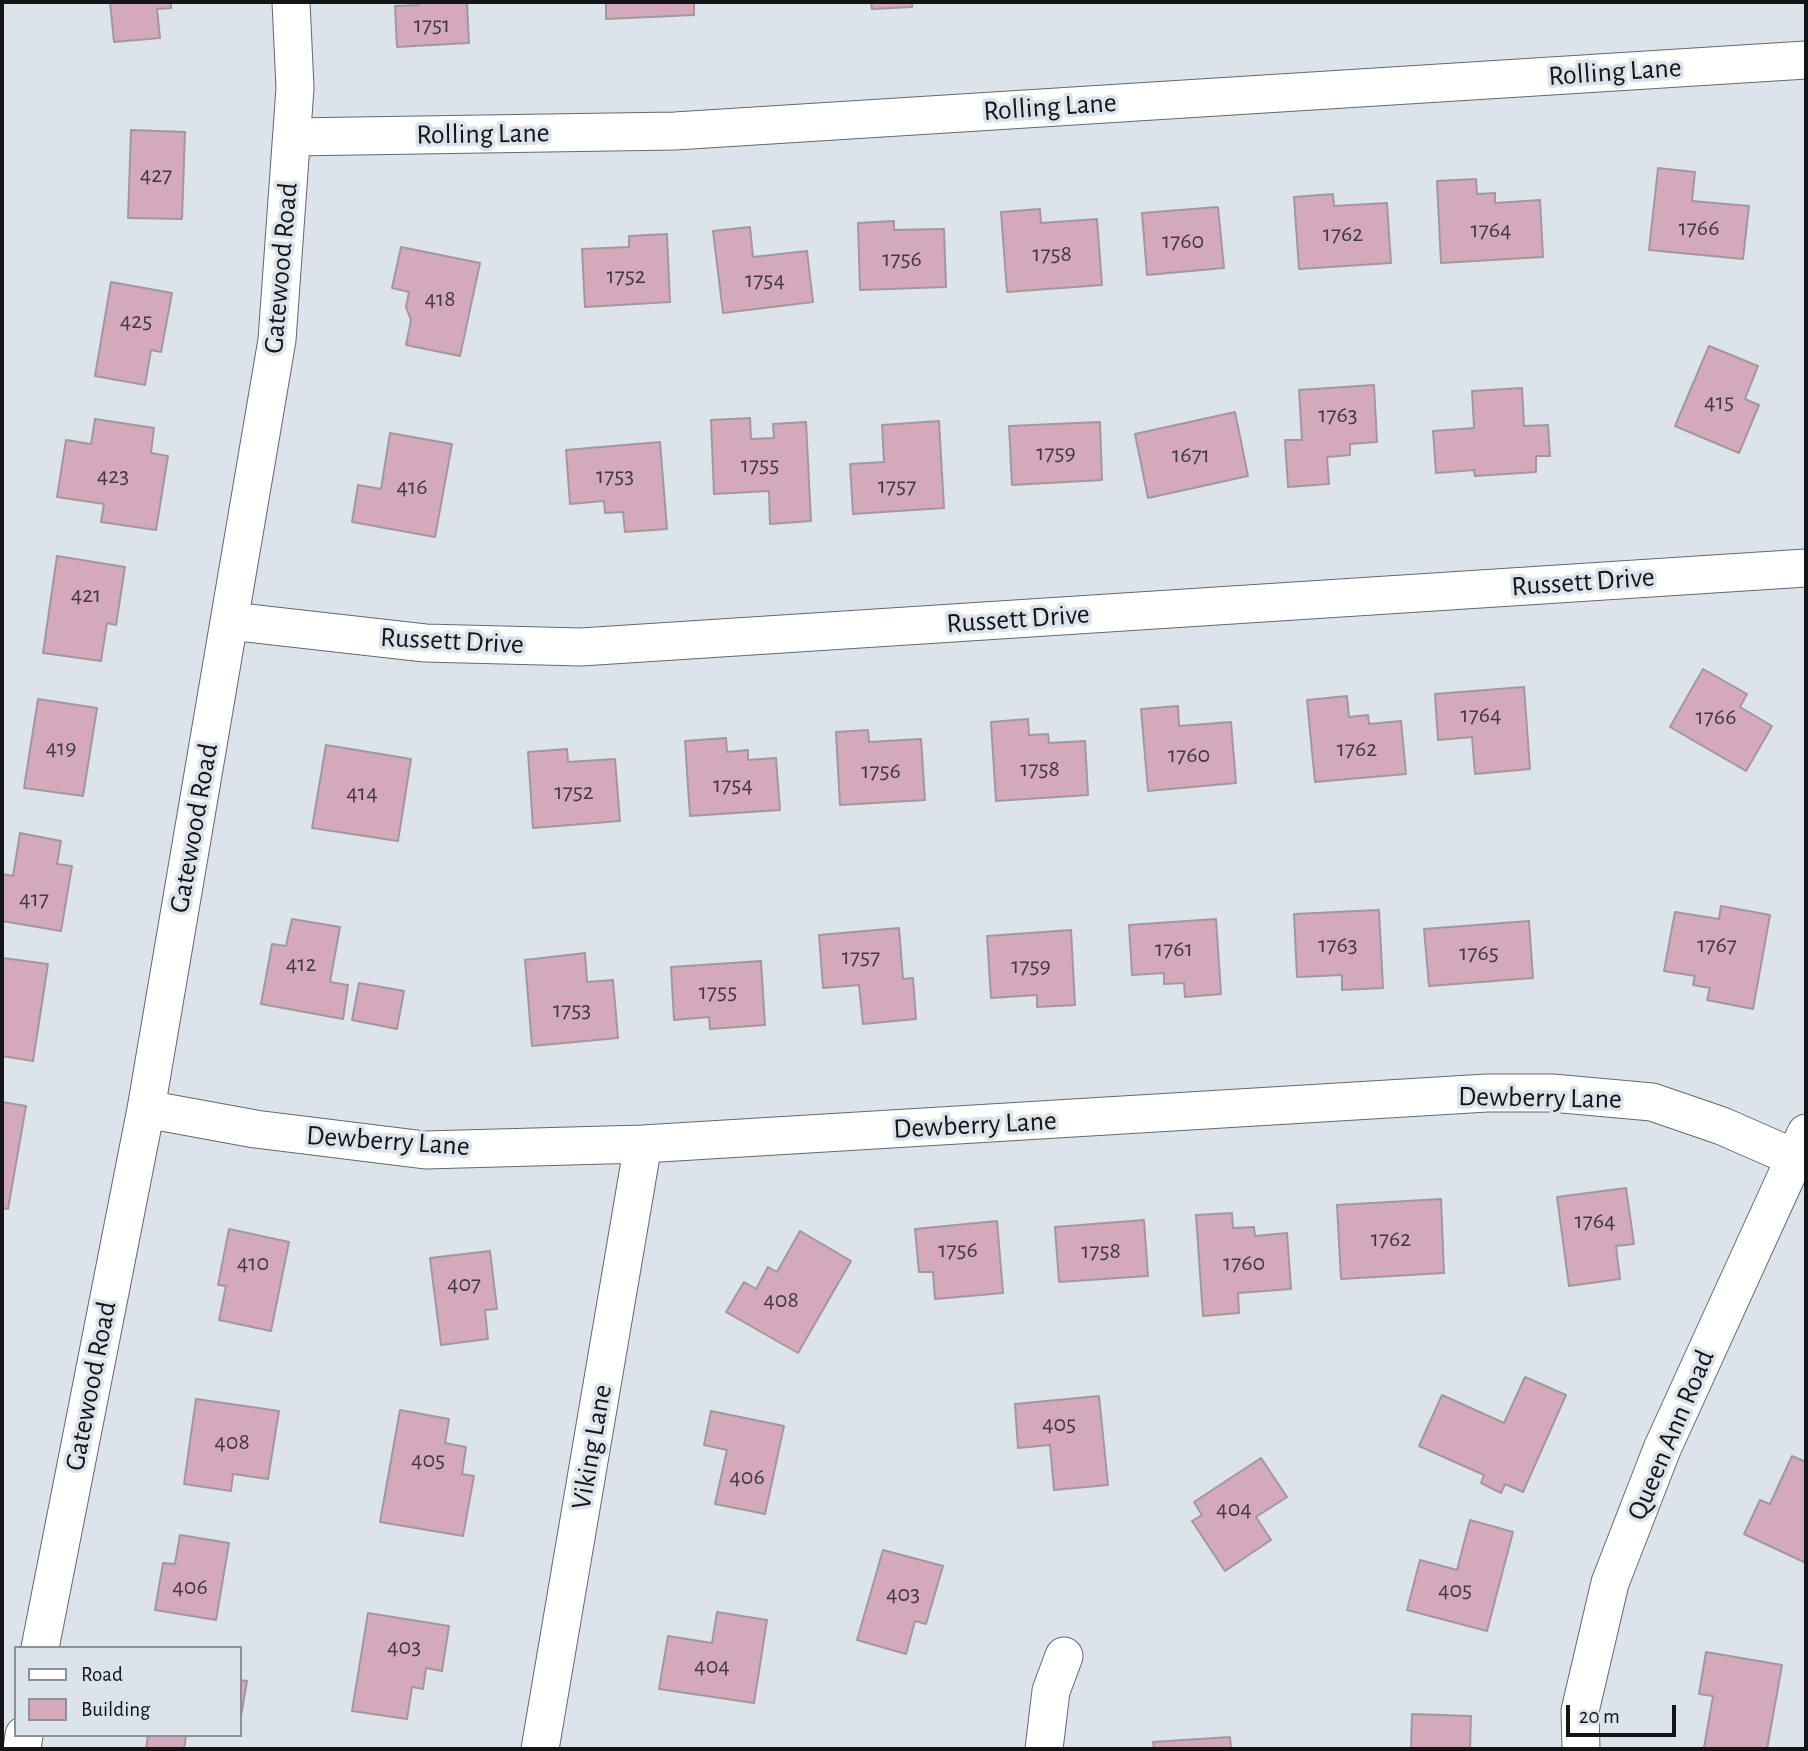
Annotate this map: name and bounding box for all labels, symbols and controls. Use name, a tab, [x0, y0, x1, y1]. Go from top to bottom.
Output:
house number: 1751	[414, 11, 450, 39]
street label: Rolling Lane	[1547, 51, 1683, 93]
street label: Rolling Lane	[982, 86, 1118, 128]
street label: Rolling Lane	[416, 116, 550, 152]
house number: 427	[140, 161, 172, 189]
street label: Gatewood Road	[257, 181, 305, 355]
house number: 1766	[1679, 214, 1719, 242]
house number: 1764	[1470, 216, 1512, 244]
house number: 1762	[1323, 220, 1363, 248]
house number: 1760	[1162, 227, 1204, 255]
house number: 1758	[1032, 240, 1072, 268]
house number: 1756	[882, 245, 922, 273]
house number: 1752	[606, 262, 646, 290]
house number: 1754	[745, 266, 785, 294]
house number: 418	[424, 285, 456, 313]
house number: 425	[120, 307, 152, 335]
house number: 415	[1704, 388, 1734, 416]
house number: 1763	[1318, 401, 1358, 429]
house number: 1759	[1036, 439, 1076, 467]
house number: 1671	[1172, 441, 1210, 469]
house number: 1755	[741, 451, 779, 479]
house number: 423	[97, 462, 129, 490]
house number: 1753	[596, 462, 634, 490]
house number: 1757	[878, 472, 916, 500]
house number: 416	[396, 473, 428, 501]
street label: Russett Drive	[1510, 560, 1656, 604]
house number: 421	[71, 581, 101, 609]
street label: Russett Drive	[945, 597, 1091, 641]
street label: Russett Drive	[379, 620, 525, 662]
house number: 1764	[1460, 701, 1502, 729]
house number: 1766	[1696, 703, 1736, 731]
house number: 419	[45, 734, 77, 762]
house number: 1762	[1337, 735, 1377, 763]
street label: Gatewood Road	[163, 741, 225, 915]
house number: 1760	[1168, 741, 1210, 769]
house number: 1758	[1020, 755, 1060, 783]
house number: 1756	[861, 757, 901, 785]
house number: 1754	[713, 771, 753, 799]
house number: 1752	[554, 778, 594, 806]
house number: 414	[346, 779, 378, 807]
house number: 417	[19, 885, 49, 913]
house number: 1763	[1318, 931, 1358, 959]
house number: 1767	[1697, 931, 1737, 959]
house number: 1761	[1155, 935, 1193, 963]
house number: 1765	[1459, 939, 1499, 967]
house number: 1757	[842, 943, 880, 971]
house number: 412	[286, 950, 316, 978]
house number: 1759	[1011, 952, 1051, 980]
house number: 1755	[699, 978, 737, 1006]
house number: 1753	[553, 996, 591, 1024]
street label: Dewberry Lane	[1458, 1080, 1622, 1116]
street label: Dewberry Lane	[892, 1104, 1058, 1146]
street label: Dewberry Lane	[305, 1119, 471, 1163]
house number: 1764	[1574, 1207, 1616, 1235]
house number: 1762	[1371, 1225, 1411, 1253]
house number: 1756	[938, 1236, 978, 1264]
house number: 1758	[1081, 1237, 1121, 1265]
house number: 410	[237, 1249, 269, 1277]
house number: 1760	[1223, 1249, 1265, 1277]
house number: 407	[447, 1270, 481, 1298]
house number: 408	[763, 1286, 799, 1314]
street label: Gatewood Road	[58, 1299, 124, 1473]
street label: Queen Ann Road	[1620, 1345, 1722, 1525]
street label: Viking Lane	[564, 1382, 620, 1512]
house number: 405	[1042, 1410, 1076, 1438]
house number: 408	[214, 1428, 250, 1456]
house number: 405	[411, 1446, 445, 1474]
house number: 406	[729, 1463, 765, 1491]
house number: 404	[1216, 1495, 1252, 1523]
house number: 406	[172, 1573, 208, 1601]
house number: 405	[1438, 1576, 1472, 1604]
house number: 403	[886, 1580, 920, 1608]
house number: 403	[387, 1633, 421, 1661]
legend	[14, 1646, 242, 1737]
house number: 404	[694, 1652, 730, 1680]
text: Road	[81, 1664, 123, 1685]
scale bar	[1570, 1692, 1680, 1736]
text: Building	[81, 1699, 150, 1720]
text: 20 m	[1579, 1706, 1620, 1727]

